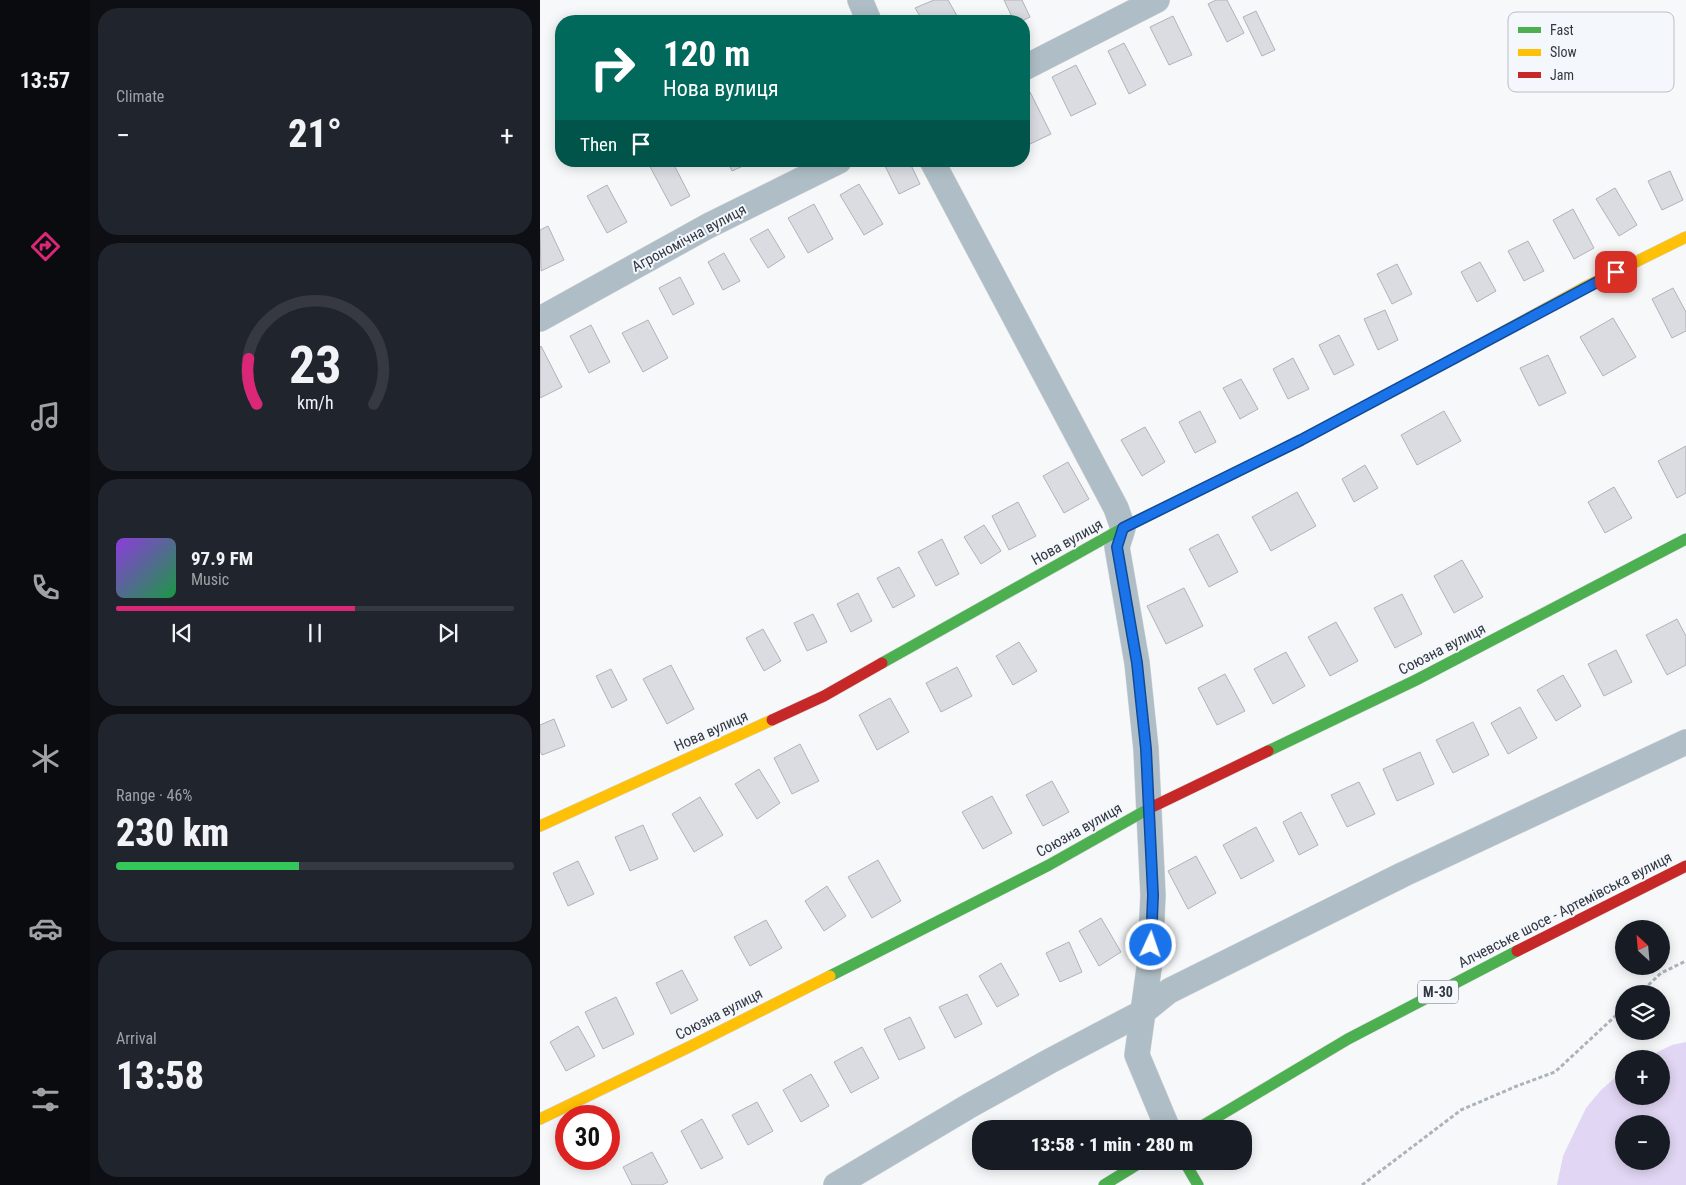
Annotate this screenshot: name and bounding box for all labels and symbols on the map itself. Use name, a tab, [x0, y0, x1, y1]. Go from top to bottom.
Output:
legend	[1508, 12, 1674, 92]
text: Fast	[1550, 22, 1574, 38]
text: Slow	[1550, 44, 1577, 60]
text: Jam	[1550, 67, 1574, 83]
street label: Агрономічна вулиця	[629, 200, 749, 276]
pin	[1595, 251, 1637, 293]
street label: Нова вулиця	[1028, 515, 1106, 569]
street label: Союзна вулиця	[1395, 619, 1489, 679]
street label: Нова вулиця	[671, 707, 751, 755]
street label: Союзна вулиця	[1033, 799, 1125, 861]
street label: Алчевське шосе - Артемівська вулиця	[1455, 848, 1675, 972]
position arrow	[1124, 918, 1176, 970]
north arrow	[1615, 920, 1670, 975]
road number: М-30	[1418, 980, 1458, 1004]
street label: Союзна вулиця	[672, 984, 766, 1044]
speed limit sign: 30	[555, 1105, 620, 1170]

